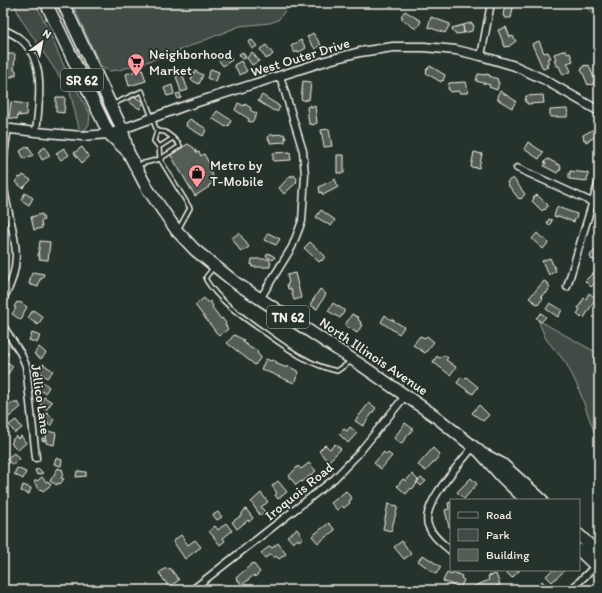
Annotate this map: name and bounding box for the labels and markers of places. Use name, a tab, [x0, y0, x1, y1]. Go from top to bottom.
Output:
place label: Neighborhood Market	[149, 46, 232, 79]
supermarket icon: Neighborhood Market	[126, 52, 146, 77]
place label: Metro by T-Mobile	[210, 157, 264, 190]
shop icon: Metro by T-Mobile	[187, 163, 207, 188]

